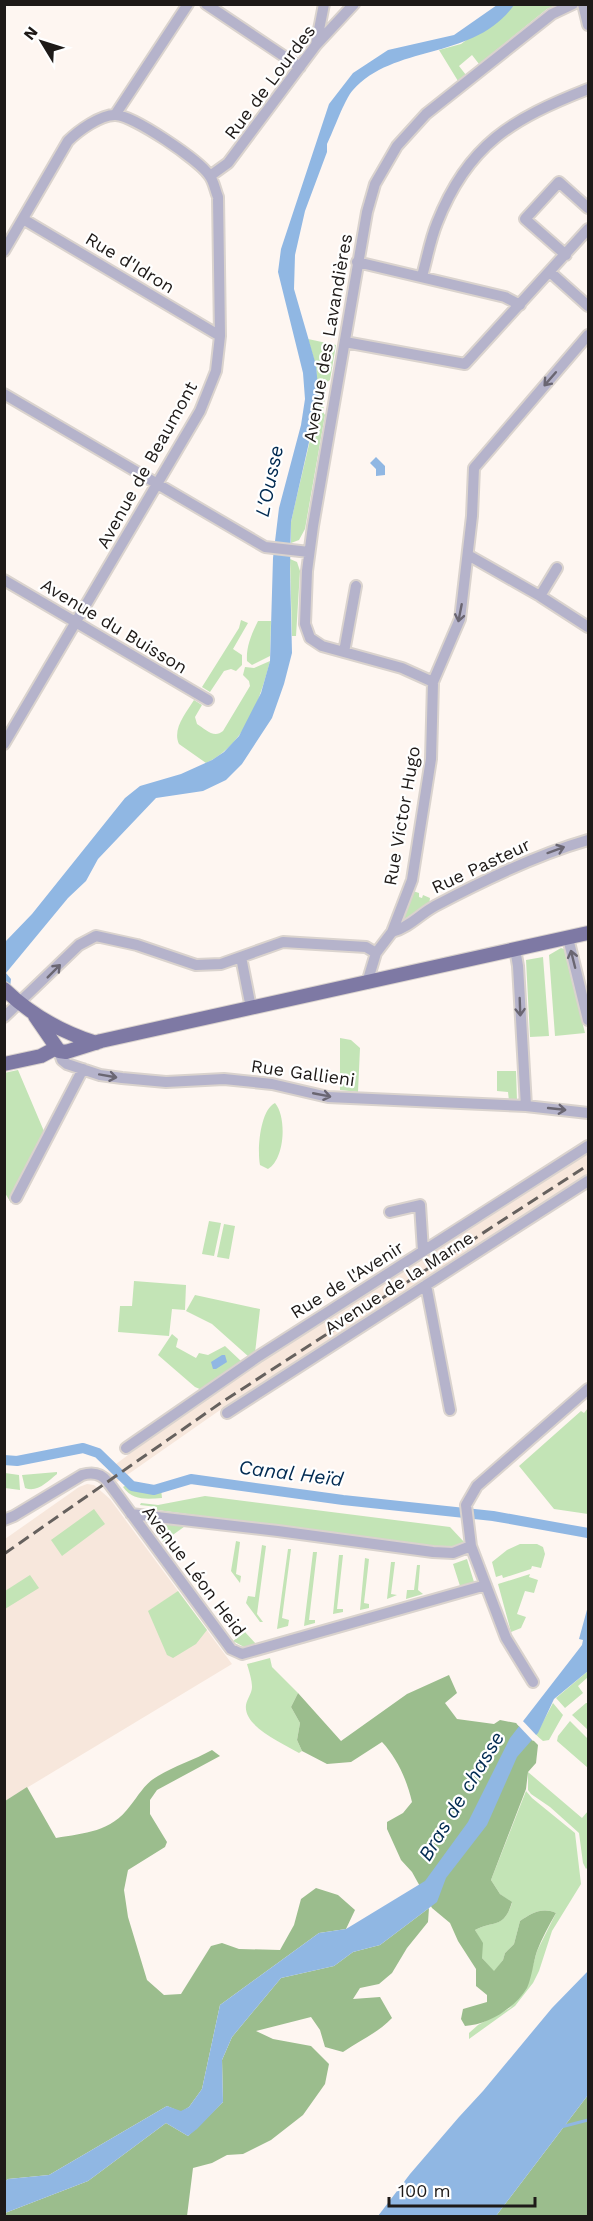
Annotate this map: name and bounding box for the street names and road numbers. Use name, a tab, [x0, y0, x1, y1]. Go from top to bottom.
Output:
street label: Rue de Lourdes	[220, 20, 319, 143]
street label: Rue d'Idron	[82, 228, 179, 297]
street label: Avenue des Lavandières	[299, 232, 356, 444]
street label: Avenue de Beaumont	[92, 377, 201, 552]
street label: Avenue du Buisson	[37, 574, 191, 678]
street label: Rue Victor Hugo	[379, 745, 424, 887]
street label: Rue Pasteur	[428, 834, 533, 898]
street label: Rue Gallieni	[250, 1055, 356, 1090]
street label: Avenue de la Marne	[320, 1227, 477, 1339]
street label: Rue de l'Avenir	[286, 1236, 407, 1323]
street label: Avenue Léon Heid	[138, 1501, 250, 1640]

